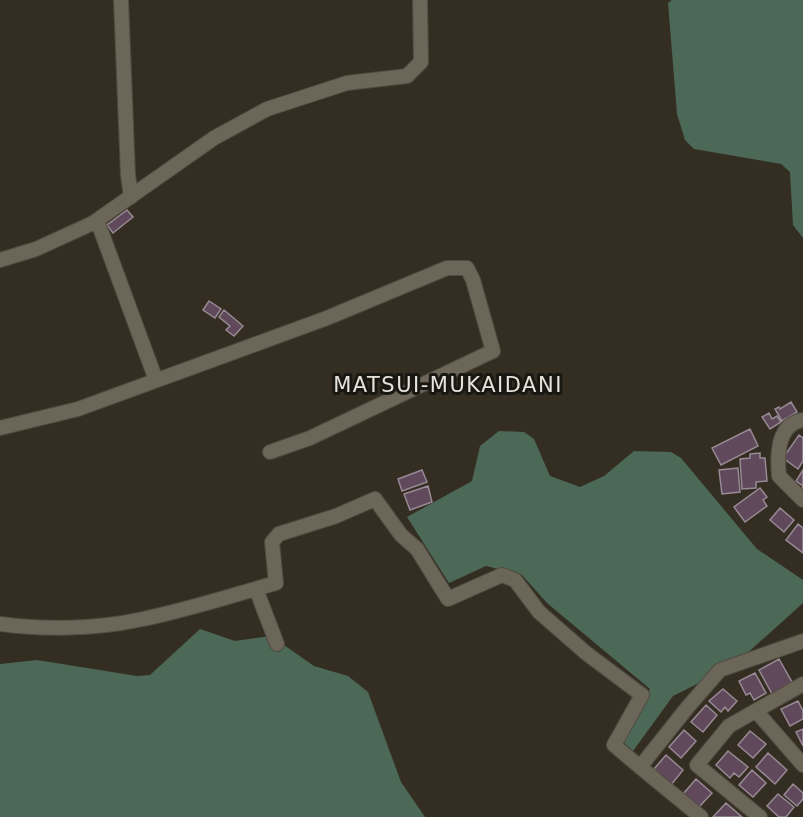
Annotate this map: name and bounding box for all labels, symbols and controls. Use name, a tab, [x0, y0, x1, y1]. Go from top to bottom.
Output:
district label: MATSUI-MUKAIDANI	[333, 373, 563, 397]

